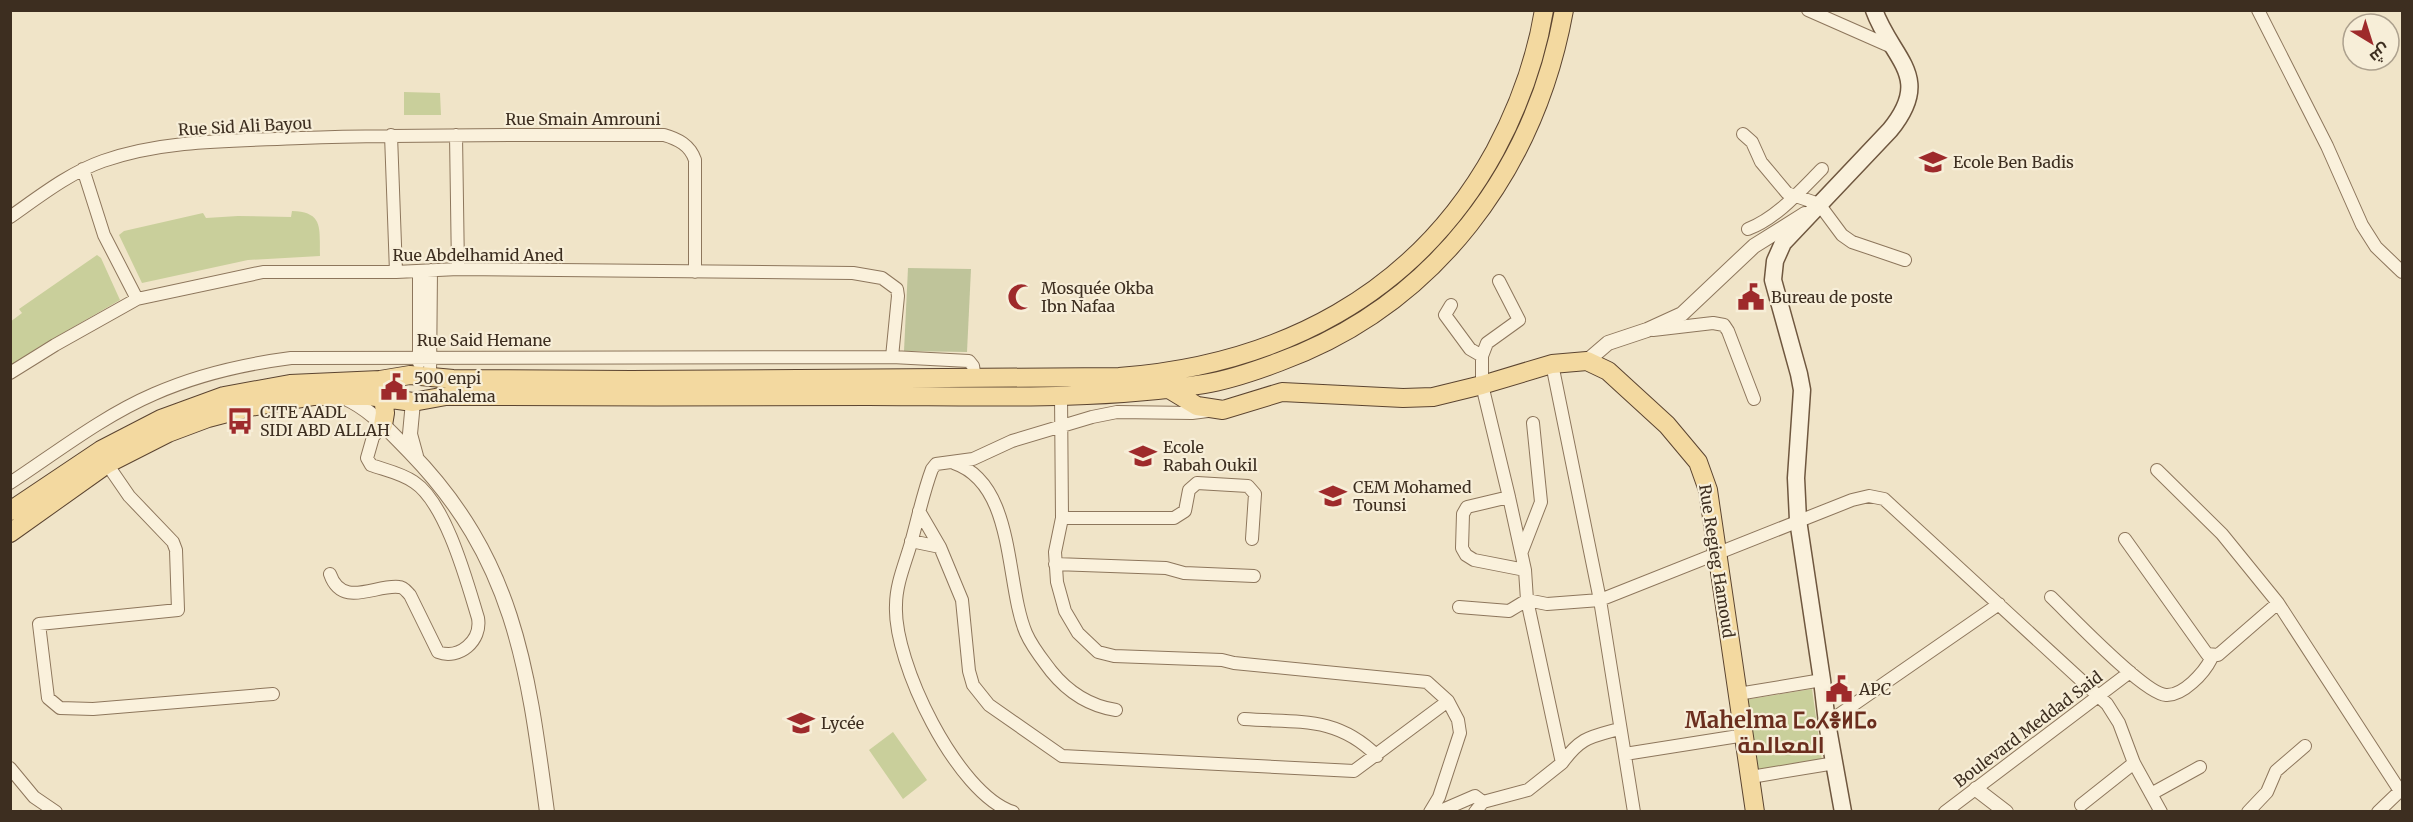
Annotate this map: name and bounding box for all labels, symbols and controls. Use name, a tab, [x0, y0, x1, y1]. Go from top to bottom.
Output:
north arrow	[2341, 12, 2401, 72]
text: ش	[2366, 40, 2394, 68]
street label: Rue Smain Amrouni	[505, 109, 661, 129]
street label: Rue Sid Ali Bayou	[177, 112, 313, 140]
school or university icon: Ecole Ben Badis	[1918, 147, 1948, 177]
place label: Ecole Ben Badis	[1953, 152, 2074, 172]
street label: Rue Abdelhamid Aned	[393, 245, 564, 265]
place label: Mosquée Okba Ibn Nafaa	[1041, 278, 1154, 316]
mosque icon: Mosquée Okba Ibn Nafaa	[1006, 282, 1036, 312]
public building icon: Bureau de poste	[1736, 282, 1766, 312]
place label: Bureau de poste	[1771, 287, 1893, 307]
street label: Rue Said Hemane	[417, 330, 551, 350]
place label: 500 enpi mahalema	[414, 368, 496, 406]
public building icon: 500 enpi mahalema	[379, 372, 409, 402]
place label: CITE AADL SIDI ABD ALLAH	[260, 402, 390, 440]
bus stop icon: CITE AADL SIDI ABD ALLAH	[225, 406, 255, 436]
place label: Ecole Rabah Oukil	[1163, 437, 1257, 475]
school or university icon: Ecole Rabah Oukil	[1128, 441, 1158, 471]
place label: CEM Mohamed Tounsi	[1353, 477, 1472, 515]
school or university icon: CEM Mohamed Tounsi	[1318, 481, 1348, 511]
street label: Rue Regieg Hamoud	[1695, 483, 1739, 640]
street label: Boulevard Meddad Said	[1950, 666, 2106, 791]
public building icon: APC	[1824, 674, 1854, 704]
place label: APC	[1858, 679, 1891, 699]
district label: Mahelma ⵎⴰⵃⴻⵍⵎⴰ المعالمة	[1685, 706, 1877, 759]
school or university icon: Lycée	[786, 708, 816, 738]
place label: Lycée	[821, 713, 864, 733]

